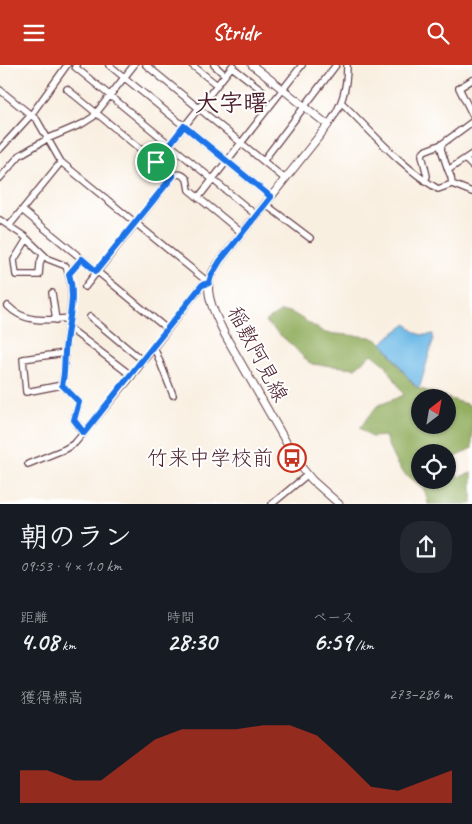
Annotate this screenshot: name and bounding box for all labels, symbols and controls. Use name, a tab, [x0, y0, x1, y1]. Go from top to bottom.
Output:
icon: menu	[20, 19, 48, 47]
text: Stridr	[212, 19, 260, 47]
icon: search	[424, 19, 452, 47]
district label: 大字曙	[195, 88, 267, 118]
pin	[135, 141, 177, 183]
icon: arrive	[142, 148, 170, 176]
street label: 稲敷阿見線	[222, 302, 294, 406]
north arrow	[411, 389, 456, 434]
map controls	[411, 389, 456, 489]
bus stop icon: 竹来中学校前	[277, 443, 307, 473]
button: locate	[411, 444, 456, 489]
place label: 竹来中学校前	[147, 445, 273, 471]
text: 朝のラン	[20, 519, 132, 554]
button: share	[400, 521, 452, 573]
text: 09:53 · 4 × 1.0 km	[20, 556, 122, 576]
text: 距離	[20, 609, 48, 626]
text: 時間	[167, 609, 195, 626]
text: ペース	[313, 609, 355, 626]
text: 4.08	[20, 626, 59, 658]
text: 28:30	[167, 626, 217, 658]
text: 6:59	[313, 626, 352, 658]
text: km	[59, 637, 76, 654]
text: /km	[352, 637, 374, 654]
text: 273–286 m	[389, 684, 452, 704]
text: 獲得標高	[20, 688, 84, 708]

